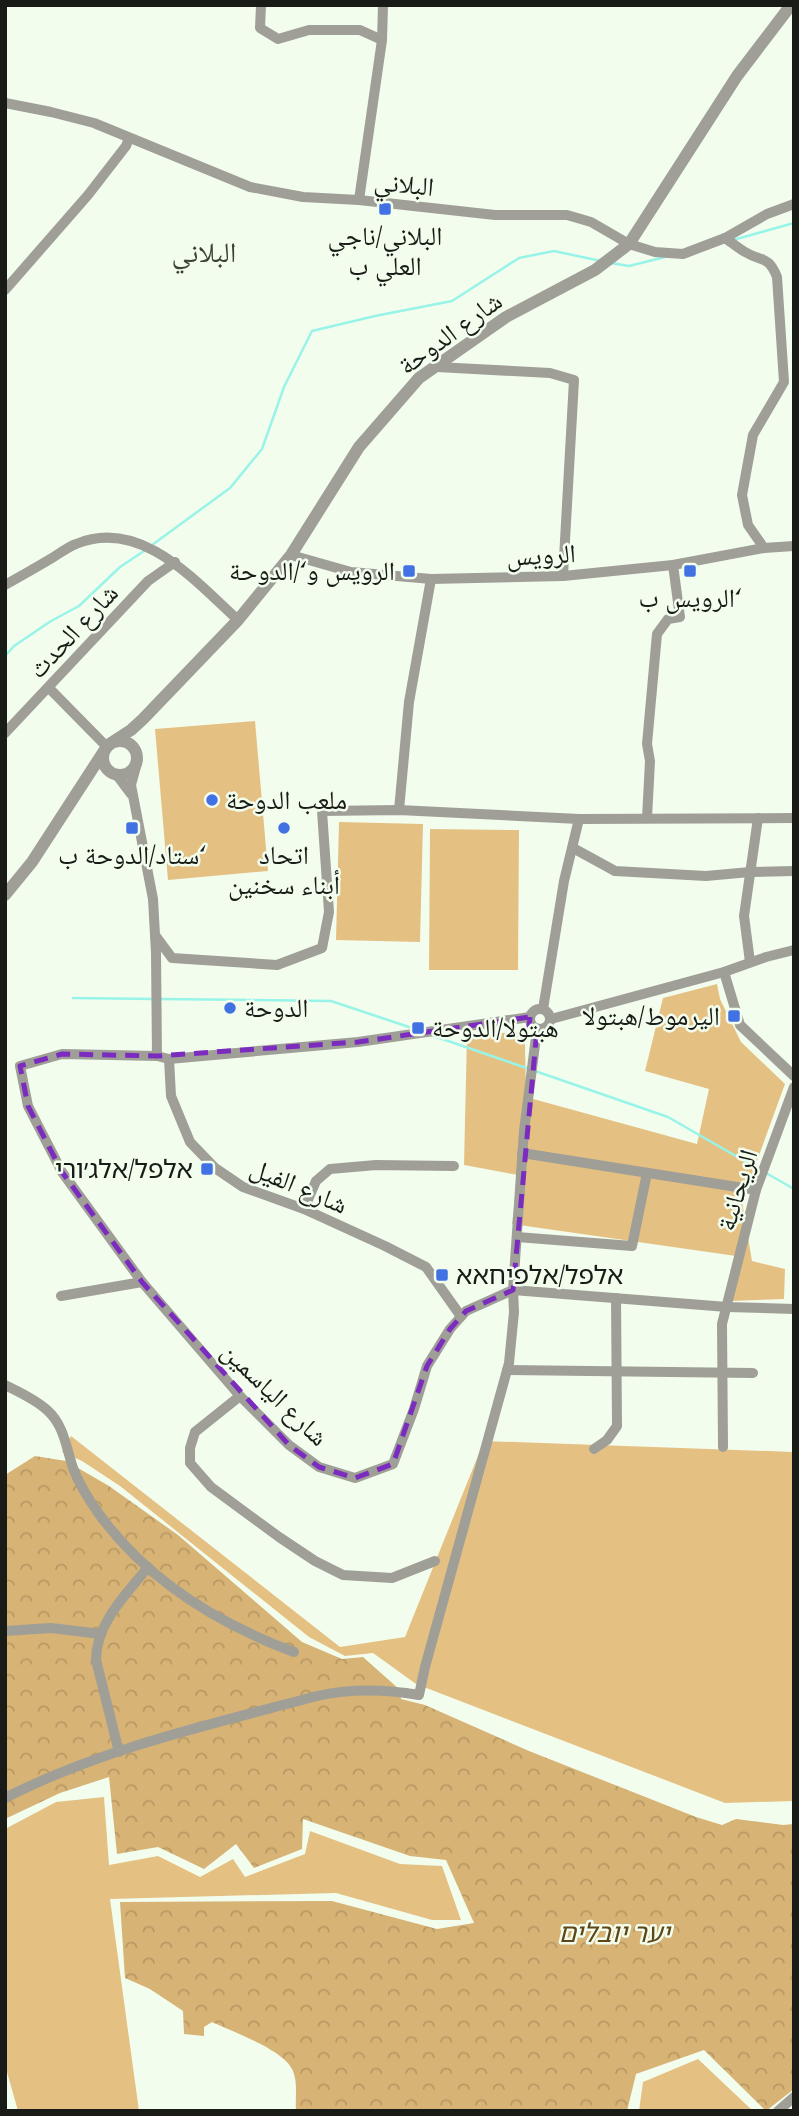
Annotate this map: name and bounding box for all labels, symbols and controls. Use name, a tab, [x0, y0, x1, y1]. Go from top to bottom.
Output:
street label: البلاني	[372, 162, 436, 208]
marker: البلاني/ناجي العلي ب	[377, 201, 393, 217]
place label: البلاني/ناجي العلي ب	[328, 217, 442, 287]
district label: البلاني	[172, 232, 236, 275]
street label: شارع الدوحة	[390, 282, 511, 385]
street label: الرويس	[505, 534, 577, 578]
place label: الرويس و‘/الدوحة	[229, 552, 395, 592]
marker: الرويس و‘/الدوحة	[401, 563, 417, 579]
marker: الرويس ب‘	[682, 563, 698, 579]
street label: شارع الحدث	[19, 575, 128, 688]
place label: الرويس ب‘	[639, 579, 741, 619]
place label: ملعب الدوحة	[226, 781, 347, 821]
marker: ملعب الدوحة	[204, 792, 220, 808]
marker: ستاد/الدوحة ب‘	[124, 820, 140, 836]
marker: اتحاد أبناء سخنين	[276, 820, 292, 836]
place label: ستاد/الدوحة ب‘	[58, 836, 206, 876]
place label: اتحاد أبناء سخنين	[228, 836, 340, 906]
place label: الدوحة	[244, 989, 308, 1029]
place label: اليرموط/هبتولا	[582, 997, 720, 1037]
marker: الدوحة	[222, 1000, 238, 1016]
marker: اليرموط/هبتولا	[726, 1008, 742, 1024]
place label: هبتولا/الدوحة	[432, 1009, 559, 1049]
marker: هبتولا/الدوحة	[410, 1020, 426, 1036]
street label: الريحانية	[707, 1145, 769, 1236]
street label: شارع الفيل	[244, 1149, 354, 1225]
place label: אלפל/אלג׳ורי	[55, 1150, 193, 1190]
marker: אלפל/אלג׳ורי	[199, 1161, 215, 1177]
place label: אלפל/אלפיחאא	[456, 1256, 624, 1296]
marker: אלפל/אלפיחאא	[434, 1267, 450, 1283]
street label: شارع الياسمين	[212, 1333, 337, 1456]
park label: יער יובלים	[558, 1914, 672, 1954]

